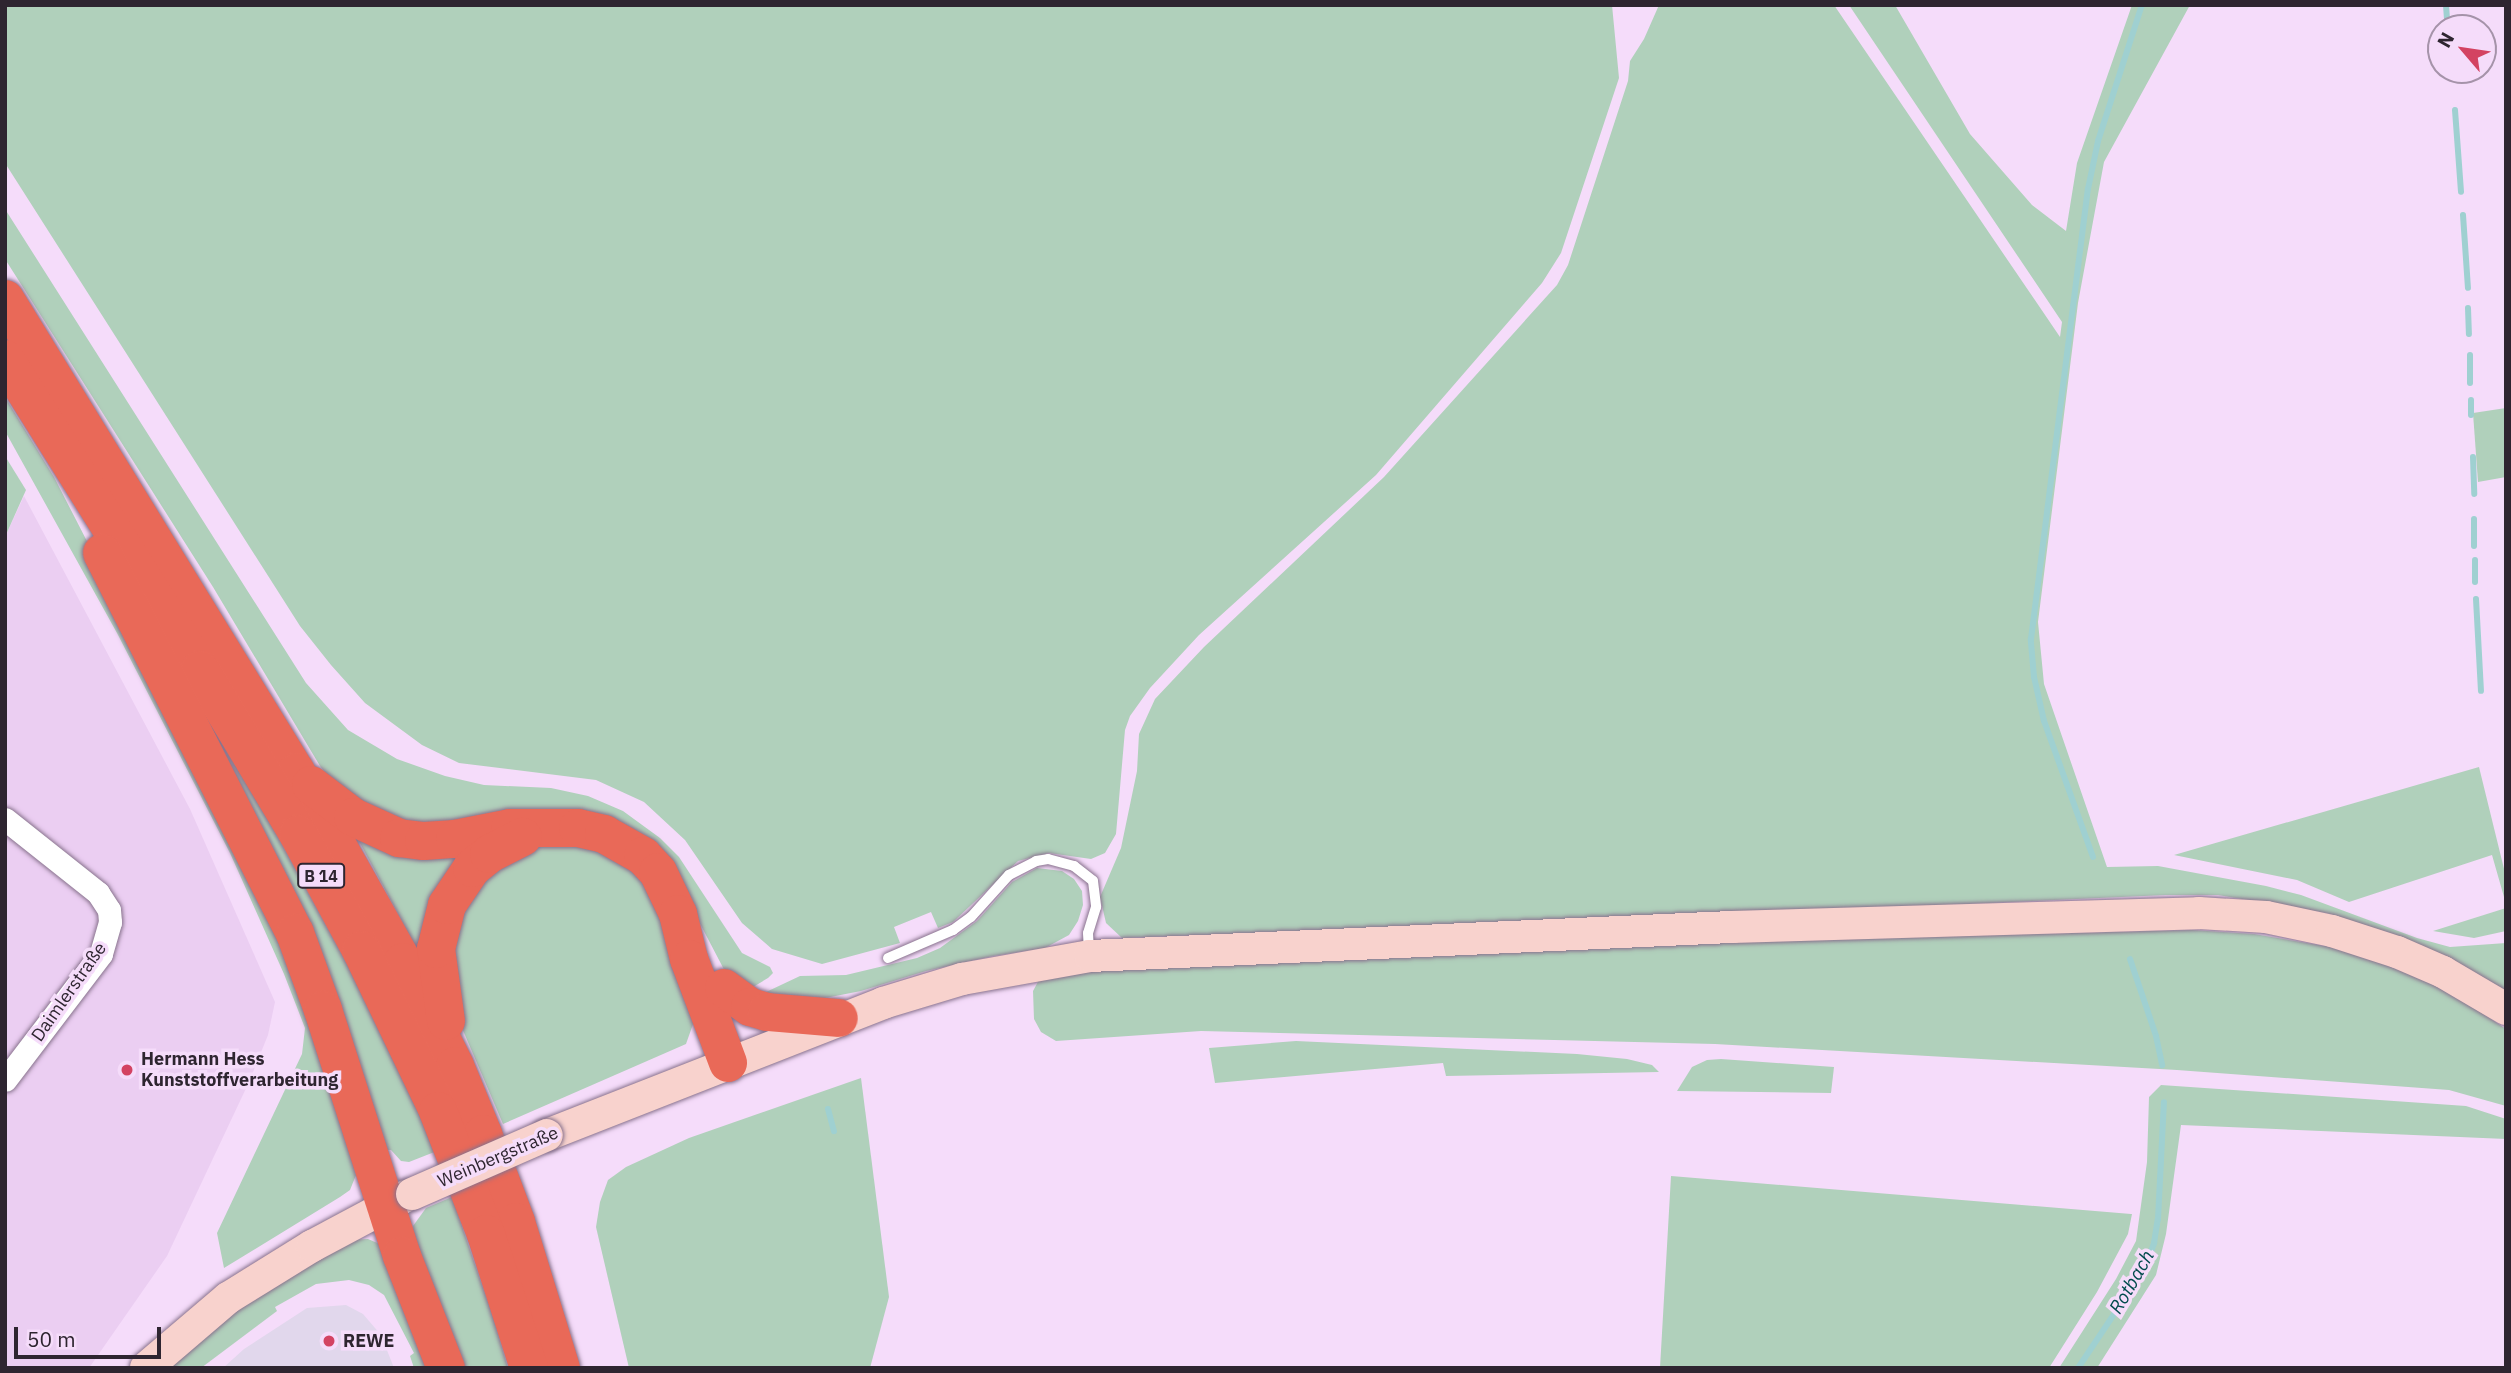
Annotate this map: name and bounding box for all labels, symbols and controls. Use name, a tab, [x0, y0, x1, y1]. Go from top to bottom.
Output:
north arrow	[2427, 14, 2497, 84]
text: N	[2432, 28, 2459, 52]
road number: B 14	[296, 863, 346, 888]
street label: Daimlerstraße	[27, 938, 111, 1046]
place label: Hermann Hess Kunststoffverarbeitung	[141, 1049, 338, 1092]
marker: Hermann Hess Kunststoffverarbeitung	[119, 1062, 135, 1078]
street label: Weinbergstraße	[434, 1122, 562, 1192]
water label: Rotbach	[2105, 1246, 2159, 1318]
scale bar	[18, 1314, 164, 1358]
text: 50 m	[27, 1325, 76, 1353]
place label: REWE	[343, 1330, 394, 1352]
marker: REWE	[321, 1333, 337, 1349]

